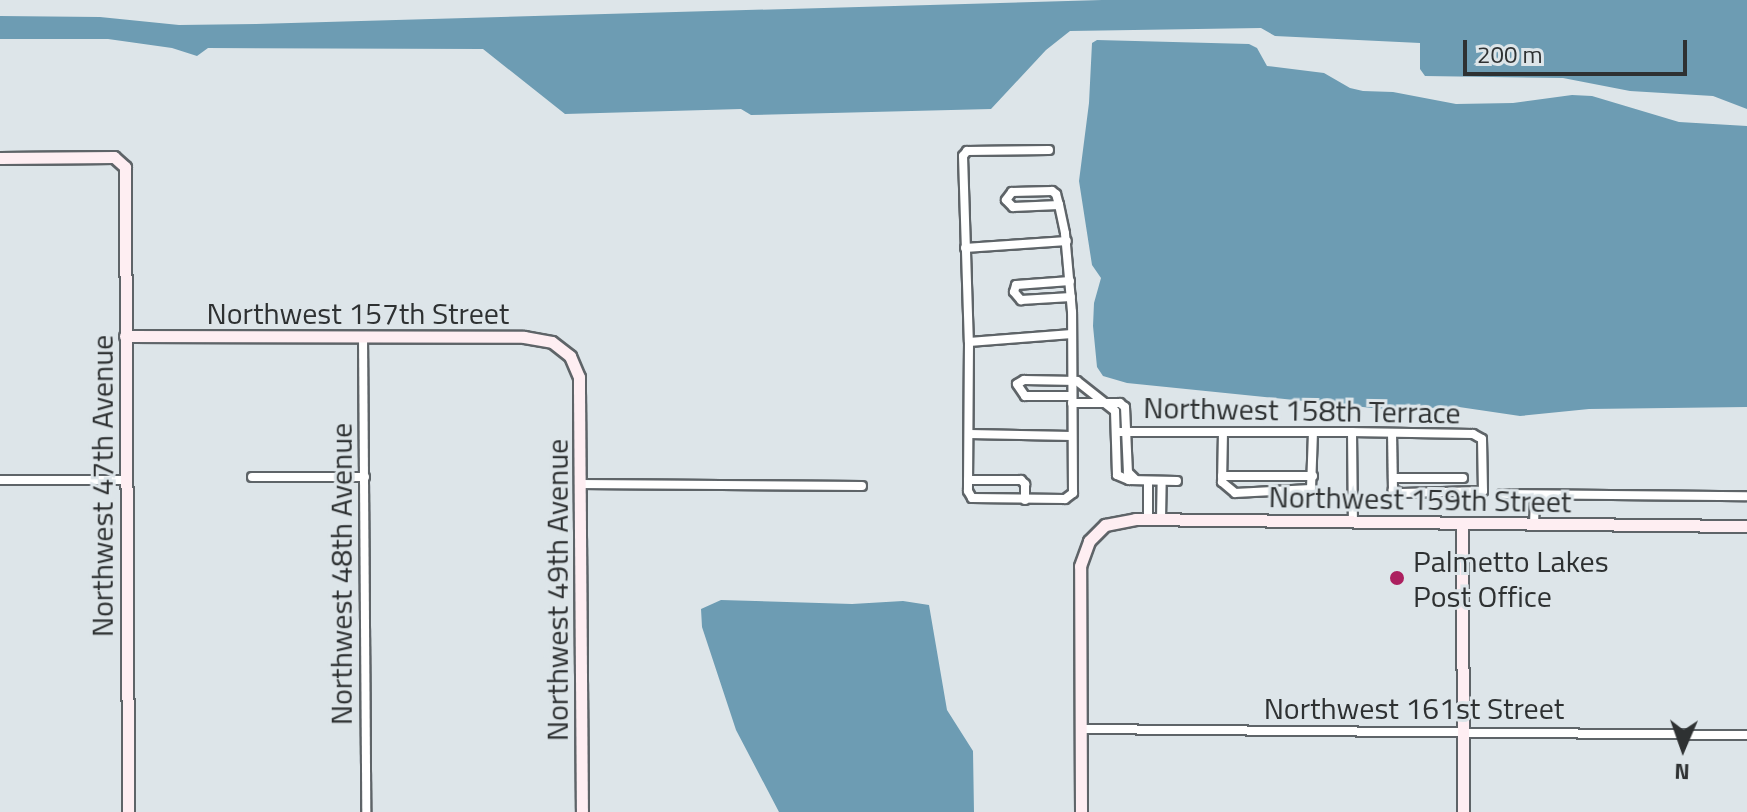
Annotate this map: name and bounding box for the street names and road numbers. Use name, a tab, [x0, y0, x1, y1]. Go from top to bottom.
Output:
street label: Northwest 157th Street	[207, 295, 509, 331]
street label: Northwest 47th Avenue	[84, 335, 120, 637]
street label: Northwest 158th Terrace	[1143, 389, 1461, 431]
street label: Northwest 48th Avenue	[323, 423, 359, 725]
street label: Northwest 49th Avenue	[539, 439, 575, 741]
street label: Northwest 159th Street	[1268, 478, 1572, 520]
street label: Northwest 161st Street	[1264, 690, 1564, 726]

